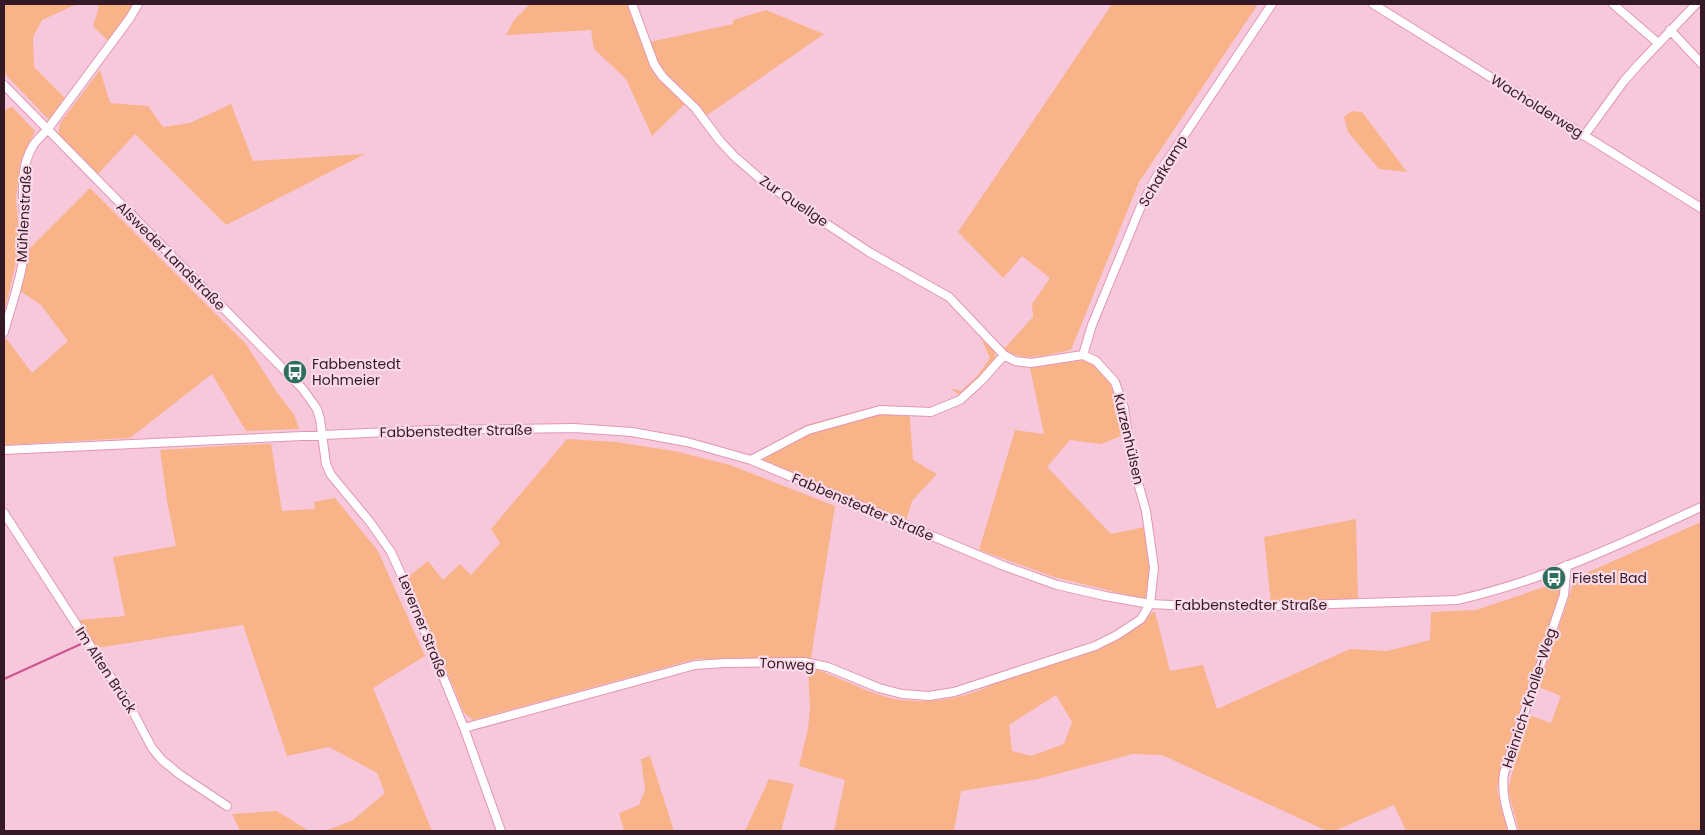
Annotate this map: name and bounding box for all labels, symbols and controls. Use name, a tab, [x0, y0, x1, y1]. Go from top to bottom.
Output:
street label: Wacholderweg	[1487, 69, 1587, 143]
street label: Schafkamp	[1134, 131, 1192, 211]
street label: Mühlenstraße	[11, 165, 37, 263]
street label: Zur Quellge	[756, 171, 833, 232]
street label: Alsweder Landstraße	[112, 197, 230, 315]
place label: Fabbenstedt Hohmeier	[312, 354, 401, 390]
bus stop icon: Fabbenstedt Hohmeier	[282, 359, 308, 385]
street label: Kurzenhülsen	[1109, 391, 1149, 487]
street label: Fabbenstedter Straße	[380, 420, 533, 442]
street label: Fabbenstedter Straße	[789, 468, 937, 546]
bus stop icon: Fiestel Bad	[1541, 565, 1567, 591]
place label: Fiestel Bad	[1572, 568, 1647, 588]
street label: Leverner Straße	[393, 572, 453, 681]
street label: Fabbenstedter Straße	[1175, 595, 1328, 615]
street label: Im Alten Brück	[71, 623, 142, 718]
street label: Heinrich-Knolle-Weg	[1497, 625, 1561, 771]
street label: Tonweg	[759, 653, 815, 675]

